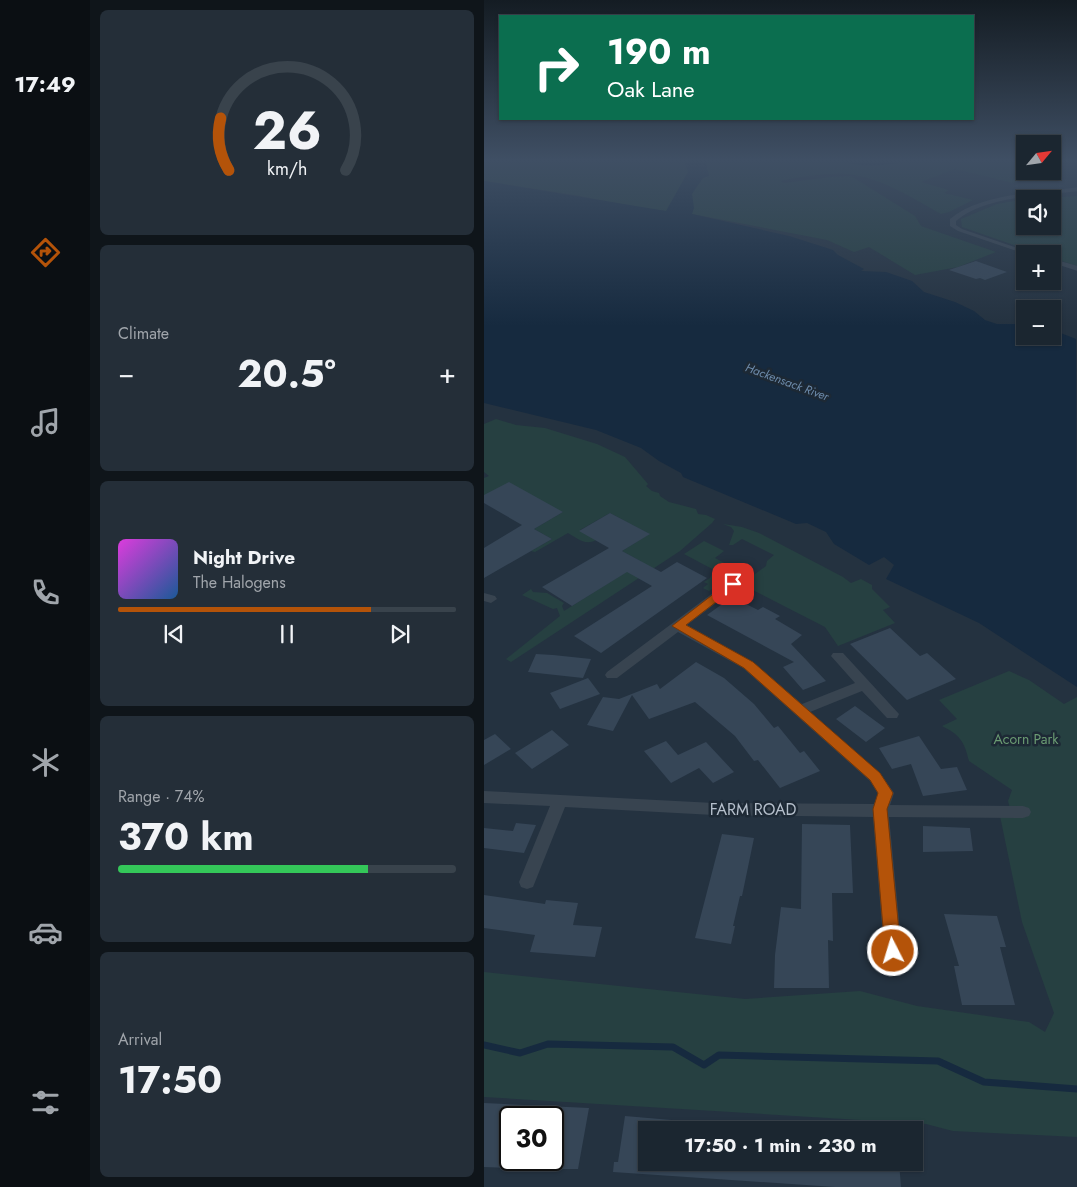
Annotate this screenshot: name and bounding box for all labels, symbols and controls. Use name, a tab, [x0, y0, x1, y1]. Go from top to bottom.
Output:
text: 190 m	[607, 27, 711, 77]
icon: right	[524, 35, 589, 100]
text: 17:49	[14, 68, 76, 100]
text: Oak Lane	[607, 73, 695, 105]
text: 26	[253, 93, 321, 169]
north arrow	[1016, 135, 1062, 180]
map controls	[1016, 135, 1061, 345]
text: km/h	[267, 156, 307, 182]
button: sound	[1016, 190, 1061, 235]
icon: directions	[28, 235, 63, 270]
button: +	[1016, 245, 1061, 290]
button: −	[1016, 300, 1061, 345]
text: Climate	[118, 322, 169, 345]
text: 20.5°	[238, 346, 336, 401]
text: −	[118, 353, 135, 394]
text: +	[439, 353, 456, 394]
water label: Hackensack River	[743, 359, 832, 406]
icon: music	[28, 405, 63, 440]
text: Night Drive	[193, 544, 295, 571]
pin	[712, 563, 754, 605]
icon: arrive	[719, 570, 747, 598]
text: The Halogens	[193, 571, 286, 594]
icon: phone	[28, 575, 63, 610]
icon: previous	[160, 620, 188, 648]
icon: pause	[273, 620, 301, 648]
icon: next	[386, 620, 414, 648]
park label: Acorn Park	[994, 729, 1059, 749]
icon: climate	[28, 745, 63, 780]
text: Range · 74%	[118, 785, 205, 808]
street label: FARM ROAD	[710, 798, 796, 821]
text: 370 km	[118, 809, 254, 864]
icon: car	[28, 915, 63, 950]
position arrow	[866, 924, 918, 976]
text: Arrival	[118, 1028, 162, 1051]
text: 17:50	[118, 1052, 222, 1107]
icon: filters	[28, 1085, 63, 1120]
speed limit sign: 30	[499, 1106, 564, 1171]
text: 17:50 · 1 min · 230 m	[684, 1132, 877, 1159]

